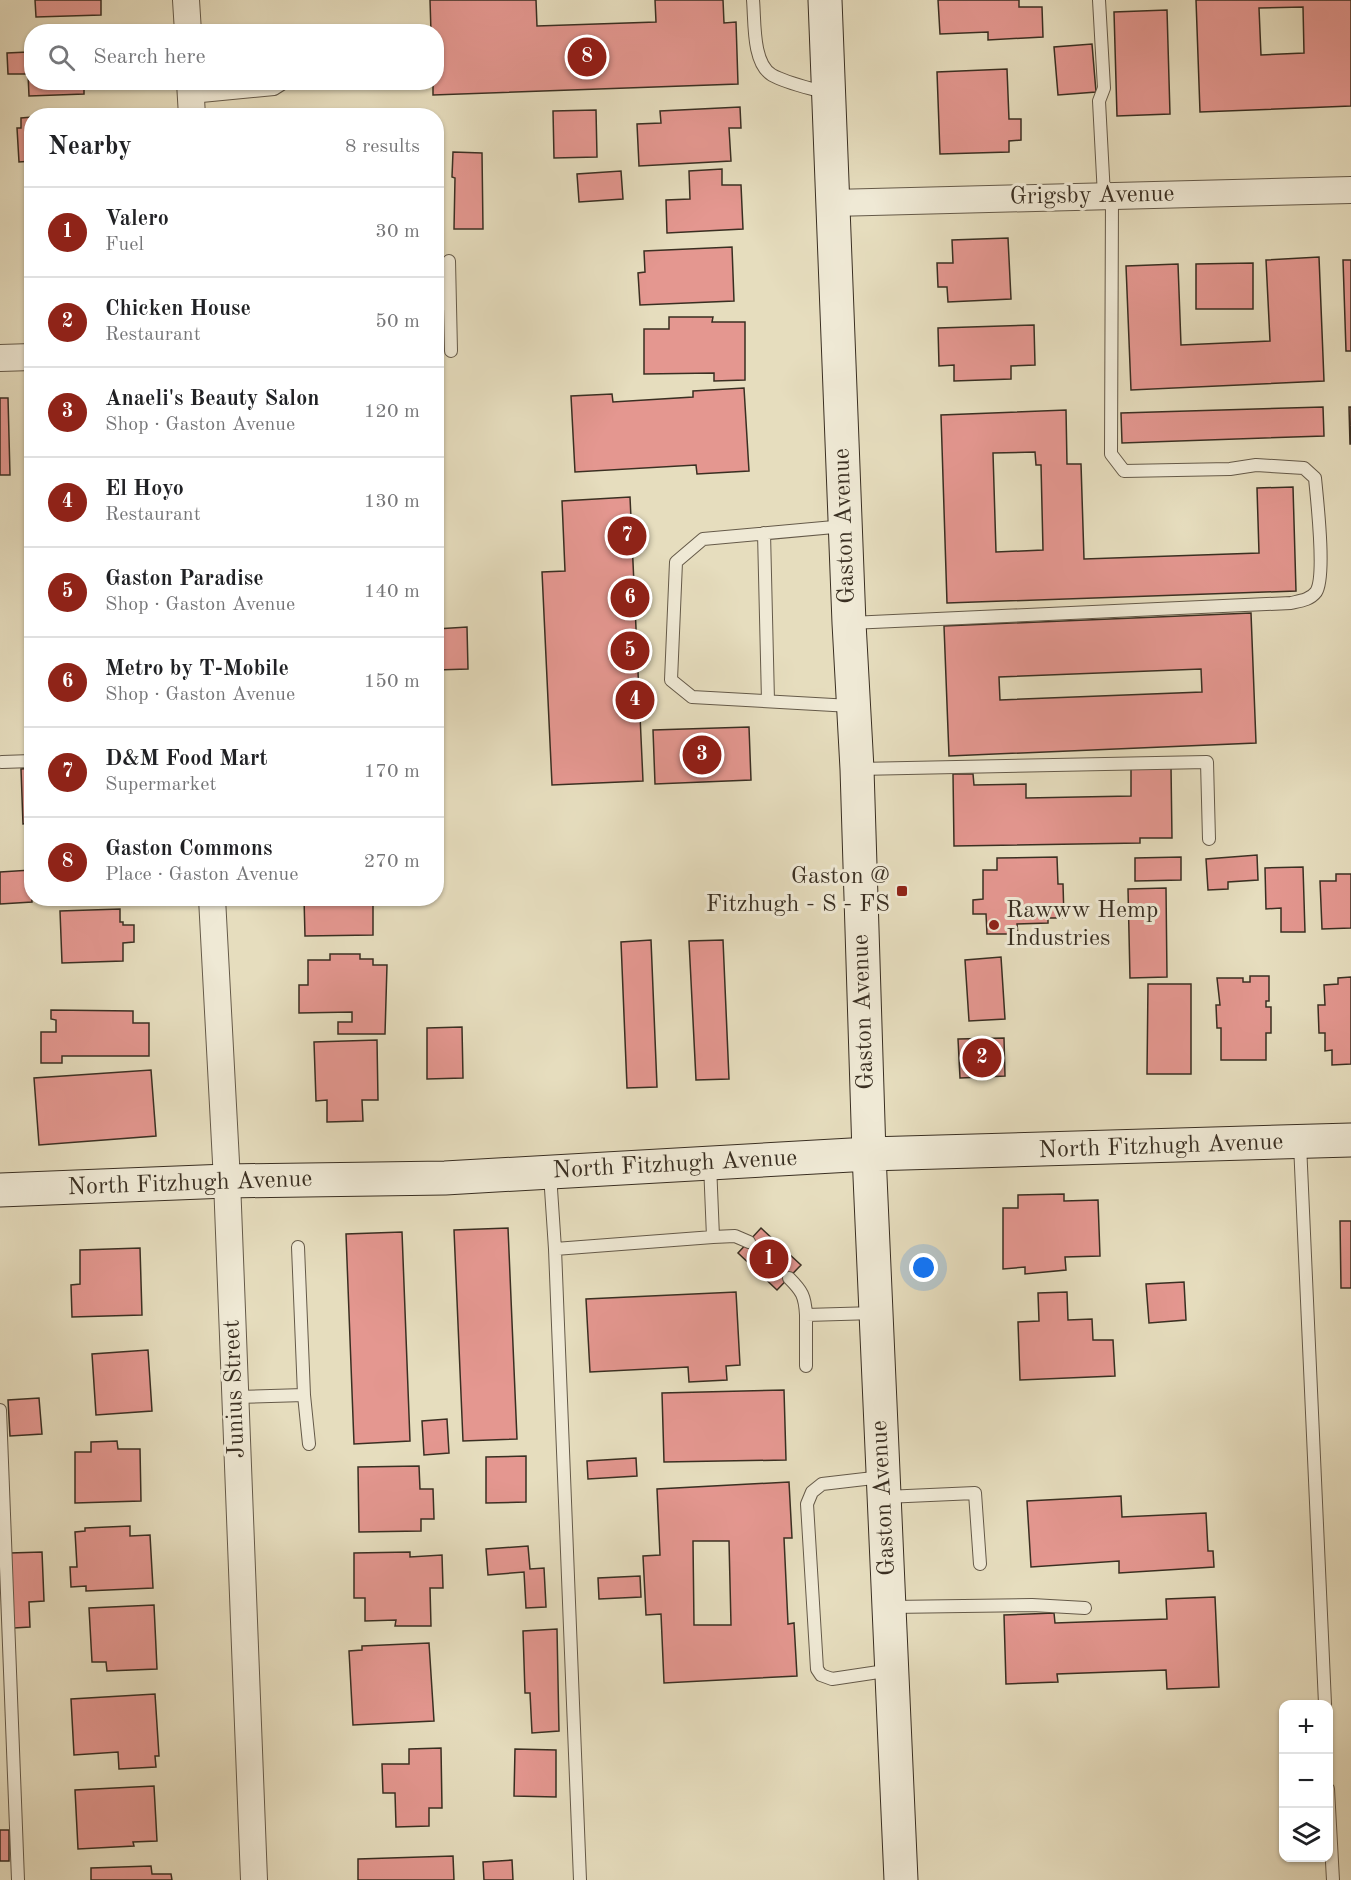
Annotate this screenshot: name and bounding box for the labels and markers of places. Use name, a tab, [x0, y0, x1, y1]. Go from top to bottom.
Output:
pin: 8	[568, 34, 606, 80]
pin: 7	[608, 514, 646, 558]
pin: 6	[610, 576, 650, 620]
pin: 5	[610, 628, 650, 674]
pin: 4	[616, 678, 654, 722]
pin: 3	[682, 732, 722, 777]
place label: Gaston @ Fitzhugh - S - FS	[706, 865, 890, 917]
marker: Gaston @ Fitzhugh - S - FS	[895, 884, 909, 898]
place label: Rawww Hemp Industries	[1006, 899, 1159, 951]
marker: Rawww Hemp Industries	[987, 918, 1001, 932]
pin: 2	[962, 1036, 1002, 1080]
pin: 1	[750, 1236, 788, 1282]

